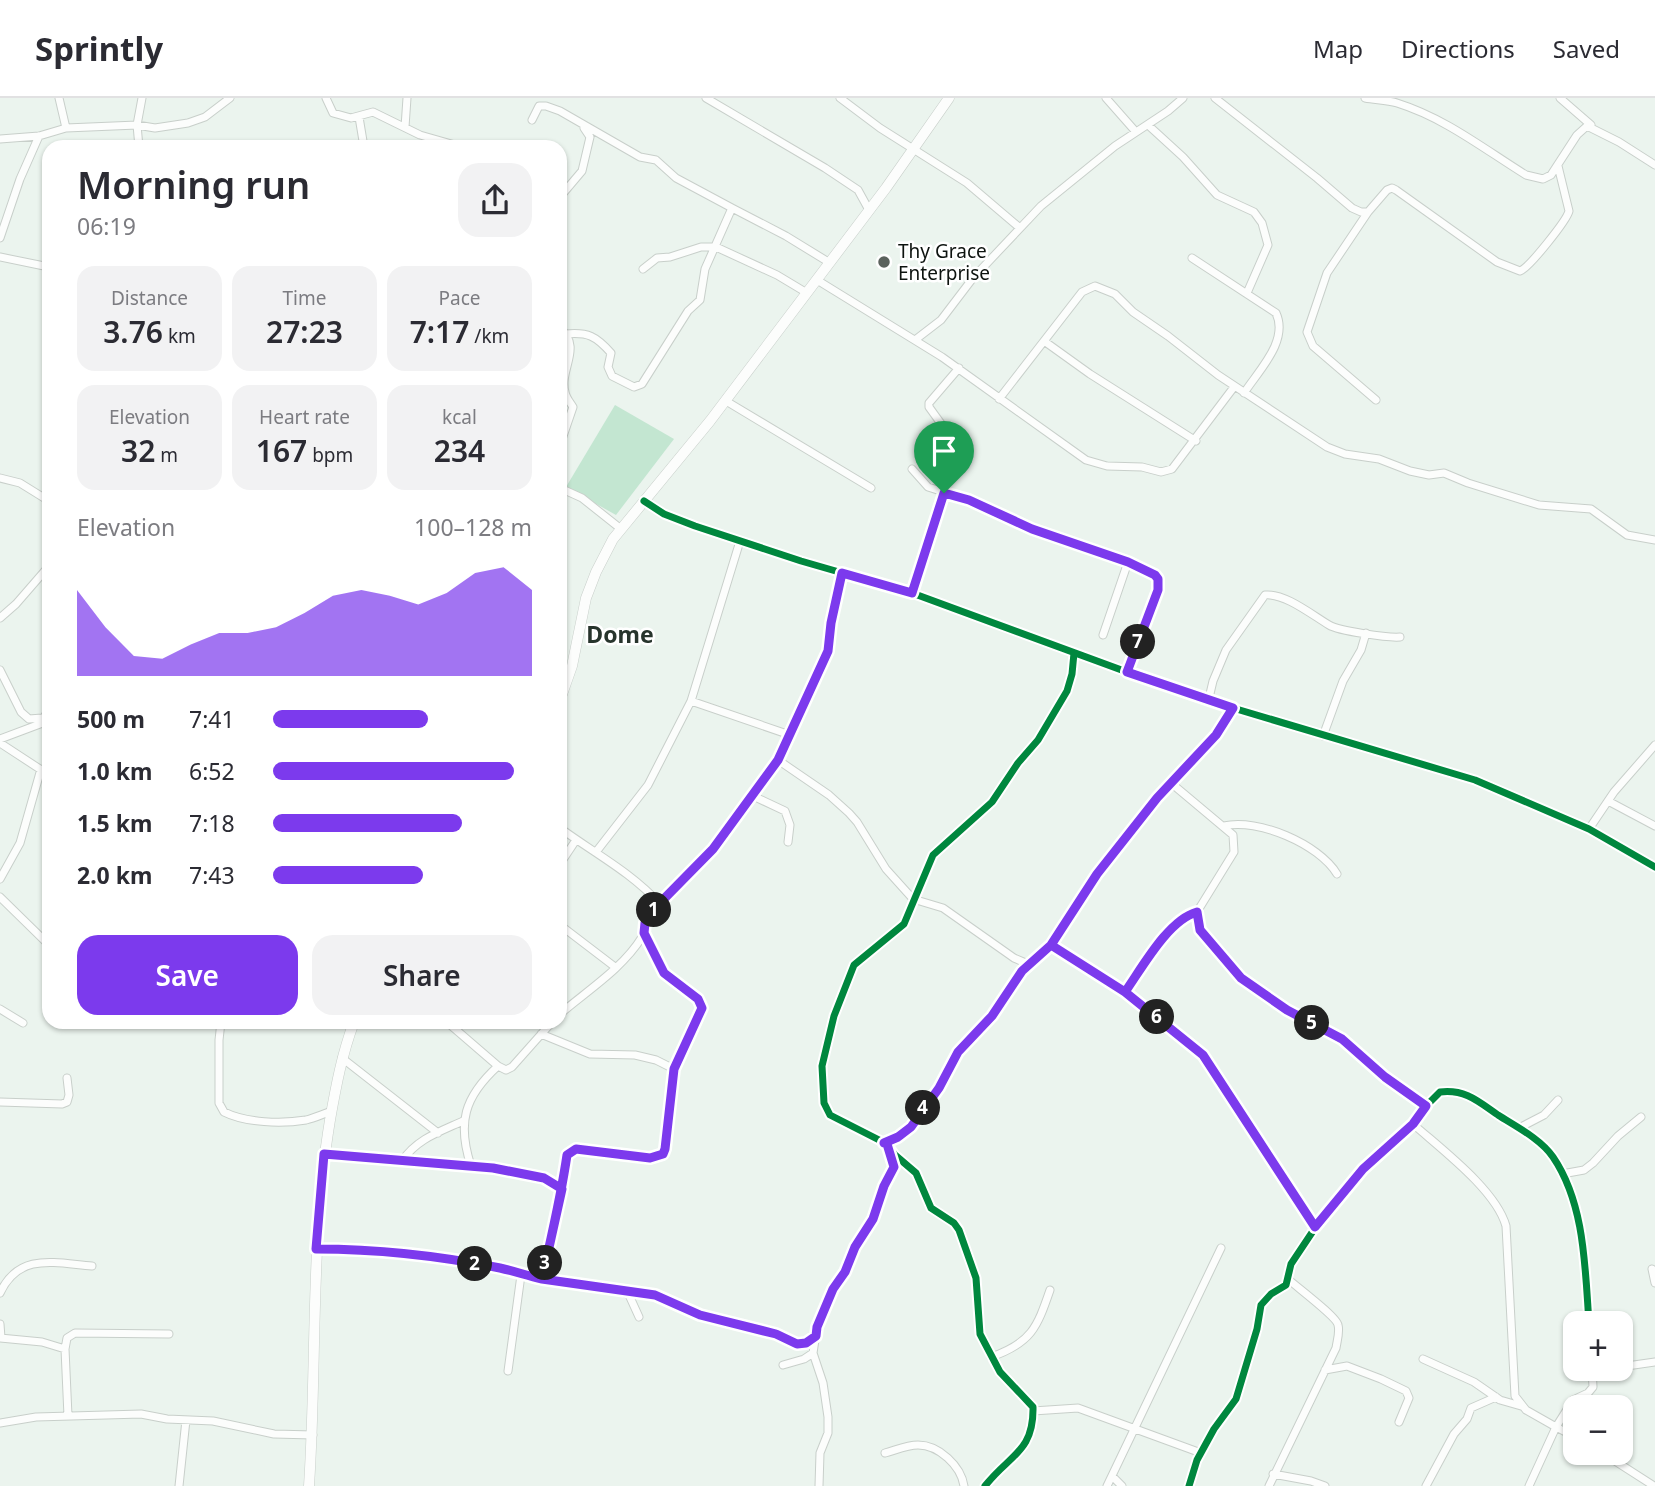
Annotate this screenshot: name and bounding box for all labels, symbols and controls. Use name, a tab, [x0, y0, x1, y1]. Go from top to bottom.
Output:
text: Sprintly	[35, 26, 163, 71]
text: Map	[1313, 32, 1363, 65]
text: Directions	[1401, 32, 1515, 65]
text: Saved	[1553, 32, 1620, 65]
text: Morning run	[77, 158, 310, 210]
button: share	[458, 163, 532, 237]
text: 06:19	[77, 210, 136, 242]
place label: Thy Grace Enterprise	[898, 238, 990, 286]
marker: Thy Grace Enterprise	[876, 254, 892, 270]
text: Distance	[111, 285, 188, 311]
text: Time	[283, 285, 326, 311]
text: Pace	[439, 285, 481, 311]
text: 3.76	[103, 311, 163, 352]
text: 27:23	[266, 311, 343, 352]
text: 7:17	[410, 311, 469, 352]
text: km	[163, 323, 196, 349]
text: /km	[469, 323, 509, 349]
text: Elevation	[109, 404, 190, 430]
text: Heart rate	[259, 404, 350, 430]
text: kcal	[442, 404, 477, 430]
pin	[914, 421, 974, 493]
text: 32	[121, 430, 155, 471]
text: 167	[256, 430, 307, 471]
text: 234	[434, 430, 485, 471]
icon: arrive	[925, 432, 963, 470]
text: m	[155, 442, 178, 468]
text: bpm	[307, 442, 353, 468]
text: Elevation	[77, 511, 175, 543]
text: 100–128 m	[414, 511, 532, 543]
district label: Dome	[586, 618, 654, 650]
pin: 7	[1120, 624, 1156, 660]
text: 7	[1132, 628, 1143, 654]
text: 500 m	[77, 703, 145, 735]
text: 7:41	[189, 703, 235, 735]
text: 1.0 km	[77, 755, 152, 787]
text: 6:52	[189, 755, 235, 787]
text: 1.5 km	[77, 807, 152, 839]
text: 7:18	[189, 807, 235, 839]
text: 2.0 km	[77, 859, 152, 891]
text: 7:43	[189, 859, 235, 891]
pin: 1	[636, 892, 672, 928]
text: 1	[648, 896, 659, 922]
button: Save	[77, 935, 298, 1015]
button: Share	[312, 935, 532, 1015]
pin: 6	[1140, 1000, 1174, 1034]
text: 6	[1151, 1003, 1162, 1029]
pin: 5	[1294, 1006, 1330, 1040]
text: 5	[1306, 1009, 1317, 1035]
pin: 4	[906, 1090, 940, 1126]
text: 4	[917, 1094, 928, 1120]
pin: 2	[458, 1246, 492, 1282]
pin: 3	[528, 1246, 562, 1280]
text: 3	[539, 1249, 550, 1275]
text: 2	[469, 1250, 480, 1276]
map controls	[1563, 1311, 1633, 1465]
button: +	[1563, 1311, 1633, 1381]
button: −	[1563, 1395, 1633, 1465]

